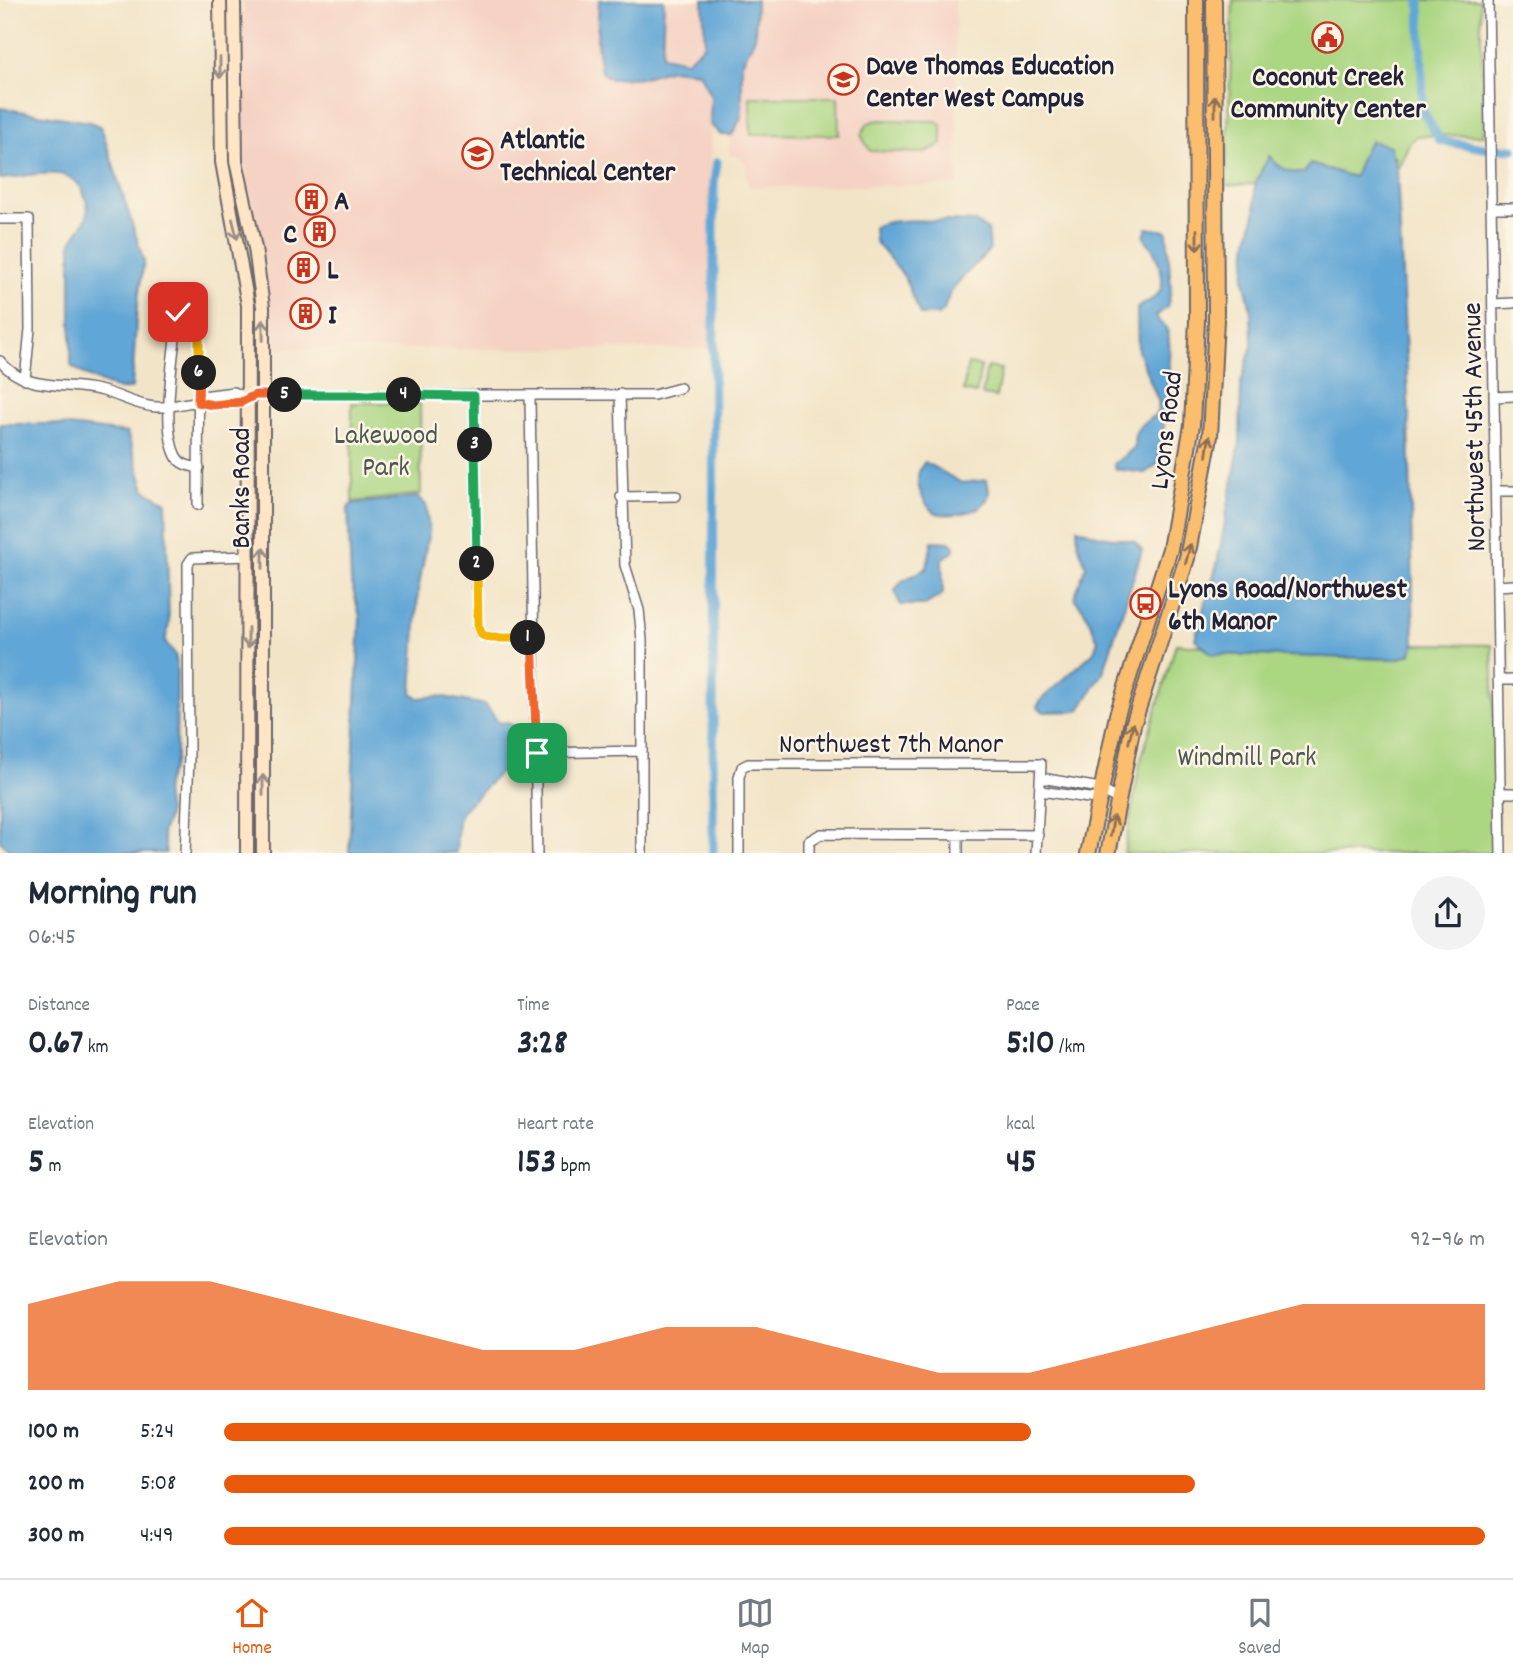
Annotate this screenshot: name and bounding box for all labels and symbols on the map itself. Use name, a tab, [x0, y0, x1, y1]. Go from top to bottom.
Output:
public building icon: Coconut Creek Community Center	[1311, 21, 1345, 55]
place label: Dave Thomas Education Center West Campus	[866, 49, 1114, 121]
one-way arrow	[213, 56, 227, 79]
place label: Coconut Creek Community Center	[1230, 60, 1426, 132]
school or university icon: Dave Thomas Education Center West Campus	[826, 63, 860, 97]
one-way arrow	[1208, 95, 1222, 118]
place label: Atlantic Technical Center	[500, 123, 676, 195]
school or university icon: Atlantic Technical Center	[460, 137, 494, 171]
building icon: A	[294, 182, 328, 216]
place label: A	[334, 184, 349, 224]
building icon: C	[303, 215, 337, 249]
one-way arrow	[229, 217, 242, 240]
place label: C	[283, 217, 297, 257]
one-way arrow	[1190, 228, 1204, 251]
building icon: L	[287, 251, 321, 285]
place label: L	[327, 253, 339, 293]
pin	[148, 282, 208, 342]
building icon: I	[288, 296, 322, 330]
place label: I	[328, 298, 337, 338]
street label: Northwest 45th Avenue	[1455, 302, 1499, 552]
one-way arrow	[256, 319, 270, 342]
pin: 6	[182, 356, 216, 390]
street label: Lyons Road	[1142, 369, 1196, 492]
pin: 5	[268, 378, 302, 412]
pin: 4	[386, 378, 422, 412]
park label: Lakewood Park	[334, 418, 438, 490]
street label: Banks Road	[224, 427, 264, 549]
pin: 3	[458, 428, 492, 462]
one-way arrow	[1202, 435, 1215, 458]
one-way arrow	[1181, 543, 1195, 566]
pin: 2	[460, 546, 494, 582]
one-way arrow	[256, 547, 270, 570]
place label: Lyons Road/Northwest 6th Manor	[1168, 572, 1408, 644]
bus stop icon: Lyons Road/Northwest 6th Manor	[1128, 586, 1162, 620]
pin: 1	[510, 620, 546, 656]
one-way arrow	[241, 626, 255, 649]
one-way arrow	[1125, 722, 1138, 744]
pin	[507, 723, 567, 783]
street label: Northwest 7th Manor	[779, 727, 1004, 767]
park label: Windmill Park	[1177, 740, 1317, 780]
one-way arrow	[256, 774, 270, 797]
one-way arrow	[1106, 815, 1119, 838]

